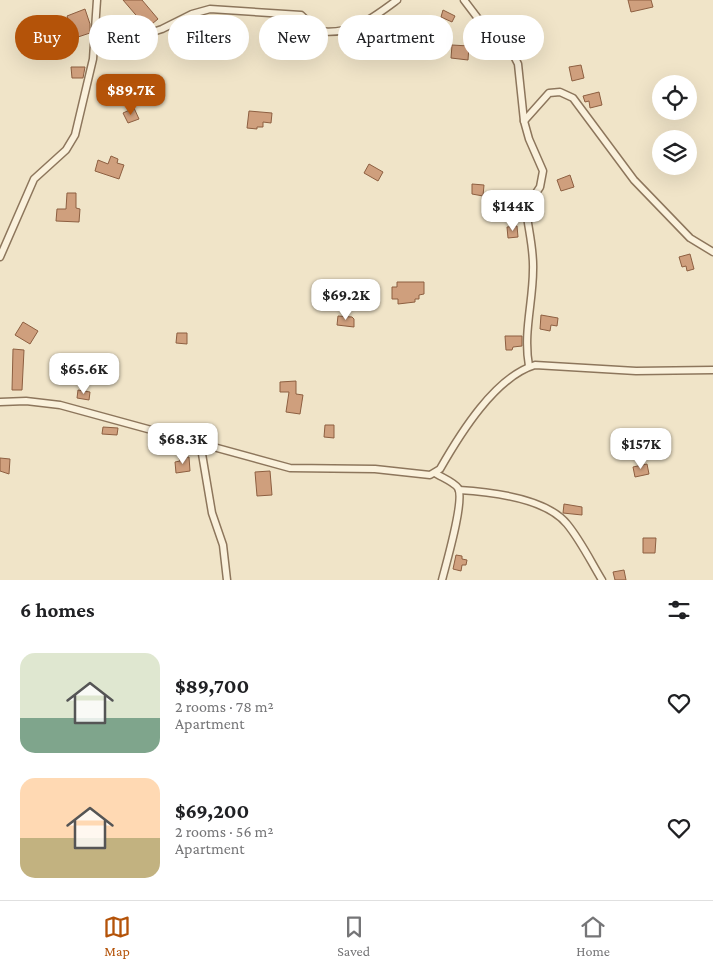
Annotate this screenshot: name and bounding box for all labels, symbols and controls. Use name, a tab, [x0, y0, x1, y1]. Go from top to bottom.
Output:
chip: Buy	[15, 15, 79, 60]
chip: Rent	[89, 15, 158, 60]
chip: Filters	[168, 15, 249, 60]
chip: New	[259, 15, 328, 60]
chip: Apartment	[338, 15, 453, 60]
chip: House	[463, 15, 544, 60]
pin: $89.7K	[90, 74, 172, 116]
map controls	[652, 75, 697, 175]
button: locate	[652, 75, 697, 120]
text: $89.7K	[107, 81, 155, 98]
button: layers	[652, 130, 697, 175]
pin: $144K	[478, 190, 548, 232]
text: $144K	[492, 197, 534, 214]
pin: $69.2K	[305, 278, 387, 321]
text: $69.2K	[322, 286, 370, 303]
pin: $65.6K	[43, 352, 125, 395]
text: $65.6K	[60, 360, 108, 377]
pin: $68.3K	[142, 422, 224, 465]
pin: $157K	[606, 428, 676, 470]
text: $68.3K	[159, 430, 207, 447]
text: $157K	[621, 435, 661, 452]
icon: filters	[665, 596, 693, 624]
text: 6 homes	[20, 598, 95, 622]
icon: home	[60, 673, 120, 733]
text: $89,700	[175, 674, 249, 698]
icon: heart	[665, 689, 693, 717]
text: 2 rooms · 78 m²	[175, 698, 274, 715]
text: Apartment	[175, 715, 245, 732]
icon: home	[60, 798, 120, 858]
text: $69,200	[175, 799, 249, 823]
icon: heart	[665, 814, 693, 842]
text: 2 rooms · 56 m²	[175, 823, 274, 840]
text: Apartment	[175, 840, 245, 857]
tab: Map	[103, 913, 131, 959]
tab: Saved	[337, 913, 370, 959]
tab: Home	[576, 913, 610, 959]

